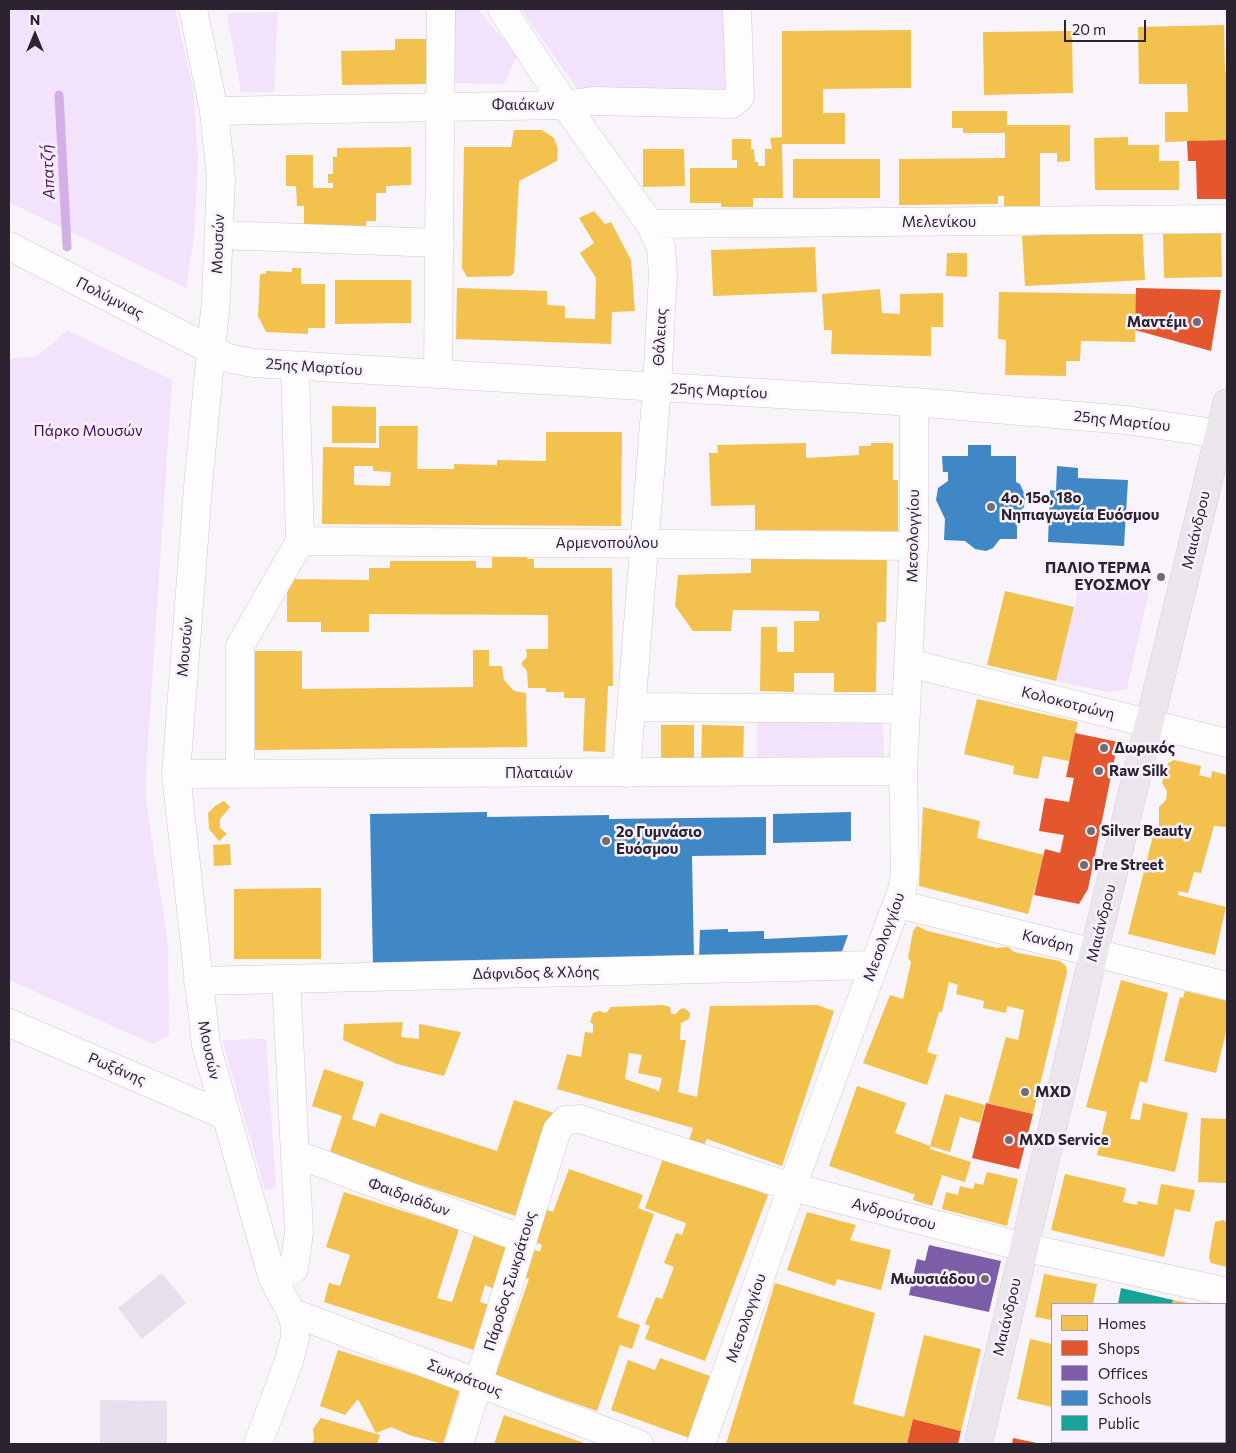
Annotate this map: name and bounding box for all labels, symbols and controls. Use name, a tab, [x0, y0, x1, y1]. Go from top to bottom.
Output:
north arrow	[10, 10, 60, 60]
scale bar	[1066, 10, 1148, 42]
text: N	[30, 11, 40, 28]
text: 20 m	[1072, 20, 1106, 38]
street label: Φαιάκων	[492, 96, 554, 114]
water label: Απατζή	[37, 144, 59, 200]
street label: Μελενίκου	[902, 213, 976, 231]
street label: Μουσών	[208, 214, 228, 274]
street label: Πολύμνιας	[73, 273, 147, 323]
street label: Θάλειας	[649, 308, 671, 366]
place label: Μαντέμι	[1127, 313, 1187, 331]
marker: Μαντέμι	[1191, 316, 1203, 328]
street label: 25ης Μαρτίου	[265, 355, 363, 379]
street label: 25ης Μαρτίου	[670, 379, 768, 403]
street label: 25ης Μαρτίου	[1073, 407, 1171, 435]
park label: Πάρκο Μουσών	[34, 422, 142, 440]
street label: Μεσολογγίου	[903, 489, 923, 583]
place label: 4ο, 15ο, 18ο Νηπιαγωγεία Ευόσμου	[1001, 489, 1159, 524]
street label: Μαιάνδρου	[1178, 489, 1214, 571]
marker: 4ο, 15ο, 18ο Νηπιαγωγεία Ευόσμου	[985, 501, 997, 513]
street label: Αρμενοπούλου	[556, 534, 658, 552]
place label: ΠΑΛΙΟ ΤΕΡΜΑ ΕΥΟΣΜΟΥ	[1045, 559, 1151, 594]
marker: ΠΑΛΙΟ ΤΕΡΜΑ ΕΥΟΣΜΟΥ	[1155, 571, 1167, 583]
street label: Μουσών	[173, 616, 197, 678]
street label: Κολοκοτρώνη	[1020, 683, 1116, 723]
place label: Δωρικός	[1114, 739, 1175, 757]
marker: Δωρικός	[1098, 742, 1110, 754]
place label: Raw Silk	[1109, 762, 1168, 780]
street label: Πλαταιών	[505, 764, 573, 782]
marker: Raw Silk	[1093, 765, 1105, 777]
place label: Silver Beauty	[1101, 822, 1192, 840]
place label: 2ο Γυμνάσιο Ευόσμου	[616, 823, 702, 858]
marker: Silver Beauty	[1085, 825, 1097, 837]
marker: 2ο Γυμνάσιο Ευόσμου	[600, 835, 612, 847]
place label: Pre Street	[1094, 856, 1164, 874]
marker: Pre Street	[1078, 859, 1090, 871]
street label: Μαιάνδρου	[1083, 882, 1119, 964]
street label: Μεσολογγίου	[860, 890, 908, 984]
street label: Κανάρη	[1020, 926, 1076, 956]
street label: Δάφνιδος & Χλόης	[472, 963, 600, 983]
street label: Μουσών	[194, 1019, 224, 1081]
street label: Ρωξάνης	[86, 1049, 148, 1089]
place label: MXD	[1035, 1083, 1071, 1101]
marker: MXD	[1019, 1086, 1031, 1098]
place label: MXD Service	[1019, 1131, 1109, 1149]
marker: MXD Service	[1003, 1134, 1015, 1146]
street label: Φαιδριάδων	[366, 1174, 452, 1220]
street label: Ανδρούτσου	[850, 1194, 938, 1234]
street label: Πάροδος Σωκράτους	[480, 1209, 540, 1353]
place label: Μωυσιάδου	[890, 1270, 975, 1288]
street label: Μεσολογγίου	[722, 1271, 770, 1365]
marker: Μωυσιάδου	[979, 1273, 991, 1285]
street label: Μαιάνδρου	[989, 1276, 1025, 1358]
legend	[1051, 1303, 1226, 1443]
text: Homes	[1098, 1314, 1146, 1332]
text: Shops	[1098, 1339, 1140, 1357]
street label: Σωκράτους	[425, 1355, 505, 1401]
text: Offices	[1098, 1364, 1148, 1382]
text: Schools	[1098, 1389, 1151, 1407]
text: Public	[1098, 1414, 1140, 1432]

